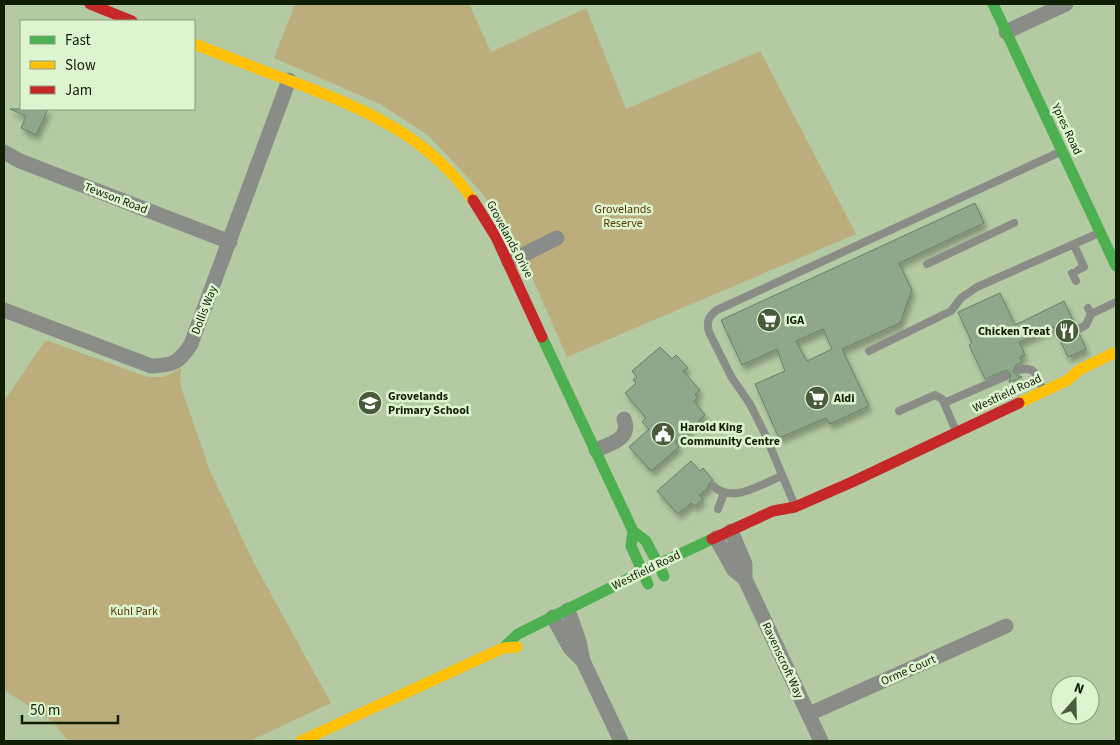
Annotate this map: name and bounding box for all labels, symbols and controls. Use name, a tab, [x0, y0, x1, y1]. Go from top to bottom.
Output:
legend	[20, 20, 195, 110]
text: Fast	[65, 30, 91, 51]
text: Slow	[65, 55, 96, 76]
text: Jam	[65, 80, 92, 101]
street label: Ypres Road	[1047, 100, 1086, 158]
street label: Tewson Road	[82, 179, 150, 218]
street label: Grovelands Drive	[482, 198, 537, 281]
park label: Grovelands Reserve	[595, 201, 651, 232]
street label: Dollis Way	[187, 283, 222, 337]
supermarket icon: IGA	[756, 307, 782, 333]
place label: IGA	[786, 312, 804, 329]
restaurant icon: Chicken Treat	[1054, 318, 1080, 344]
place label: Chicken Treat	[978, 323, 1050, 340]
street label: Westfield Road	[970, 370, 1045, 417]
supermarket icon: Aldi	[804, 385, 830, 411]
place label: Grovelands Primary School	[388, 388, 470, 419]
school or university icon: Grovelands Primary School	[357, 390, 383, 416]
place label: Aldi	[833, 390, 855, 407]
place label: Harold King Community Centre	[680, 419, 780, 450]
public building icon: Harold King Community Centre	[650, 421, 676, 447]
street label: Westfield Road	[609, 546, 683, 594]
park label: Kuhl Park	[110, 603, 158, 620]
street label: Ravenscroft Way	[757, 619, 808, 701]
street label: Orme Court	[878, 651, 938, 690]
north arrow	[1050, 675, 1100, 725]
text: N	[1071, 678, 1087, 700]
scale bar	[22, 692, 119, 724]
text: 50 m	[30, 700, 60, 721]

